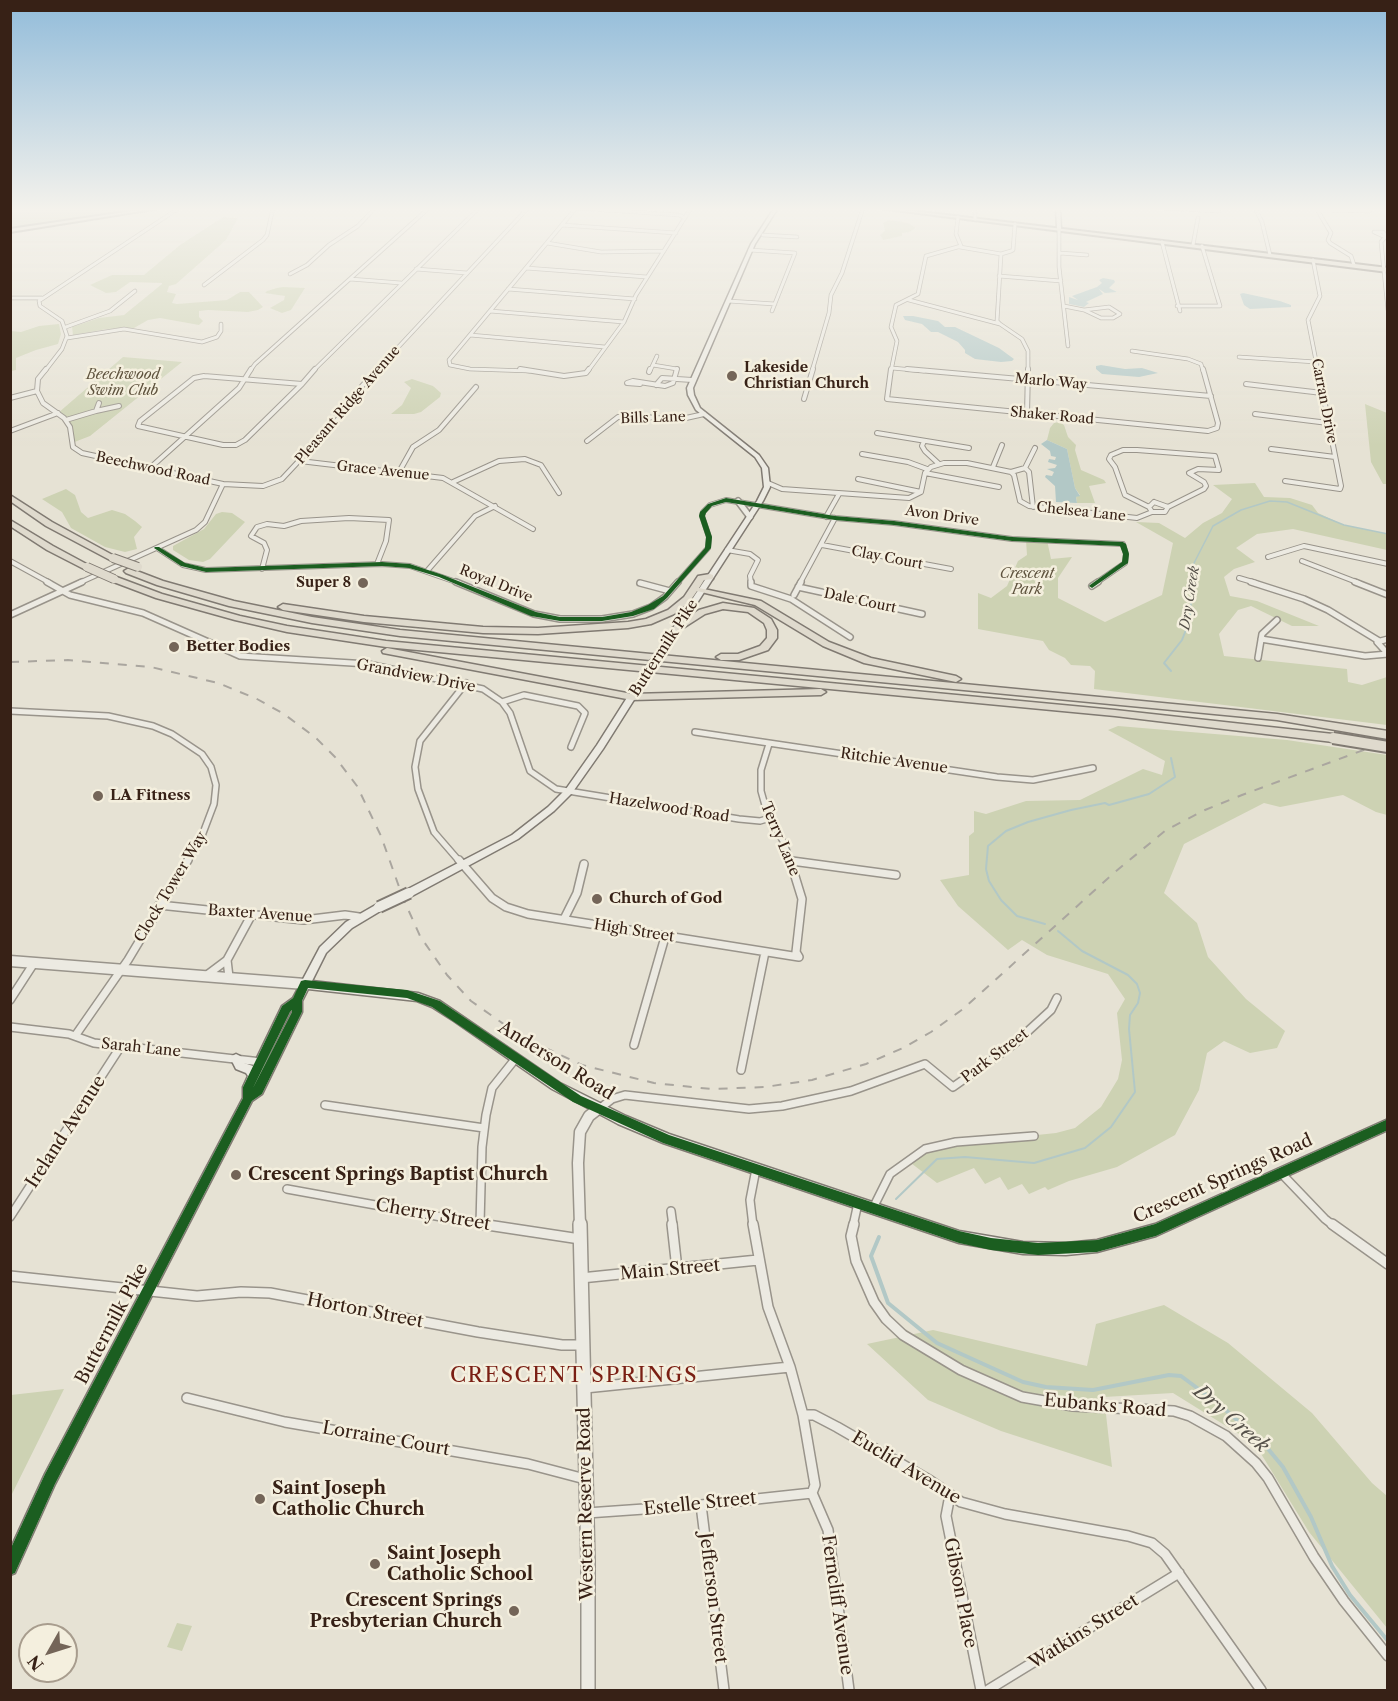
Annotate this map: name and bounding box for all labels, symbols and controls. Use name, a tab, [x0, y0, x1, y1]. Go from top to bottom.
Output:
street label: Pleasant Ridge Avenue	[292, 342, 404, 468]
street label: Carran Drive	[1308, 357, 1340, 445]
place label: Lakeside Christian Church	[744, 360, 869, 392]
park label: Beechwood Swim Club	[86, 367, 160, 400]
marker: Lakeside Christian Church	[725, 369, 739, 383]
street label: Marlo Way	[1014, 370, 1088, 394]
street label: Shaker Road	[1009, 404, 1095, 428]
street label: Bills Lane	[620, 408, 686, 428]
street label: Beechwood Road	[94, 449, 212, 489]
street label: Grace Avenue	[336, 458, 430, 484]
street label: Chelsea Lane	[1035, 499, 1127, 525]
street label: Avon Drive	[904, 503, 980, 529]
street label: Clay Court	[850, 543, 924, 573]
street label: Royal Drive	[457, 562, 535, 606]
water label: Dry Creek	[1177, 565, 1203, 631]
park label: Crescent Park	[1000, 566, 1054, 598]
place label: Super 8	[296, 575, 351, 591]
marker: Super 8	[356, 576, 370, 590]
street label: Dale Court	[822, 585, 898, 617]
street label: Buttermilk Pike	[626, 596, 702, 700]
place label: Better Bodies	[186, 638, 290, 656]
marker: Better Bodies	[167, 640, 181, 654]
street label: Grandview Drive	[355, 656, 477, 696]
street label: Ritchie Avenue	[839, 745, 949, 777]
place label: LA Fitness	[110, 787, 190, 805]
marker: LA Fitness	[91, 789, 105, 803]
street label: Hazelwood Road	[607, 790, 731, 826]
street label: Terry Lane	[756, 799, 804, 879]
street label: Clock Tower Way	[131, 828, 211, 946]
place label: Church of God	[609, 890, 722, 908]
marker: Church of God	[590, 892, 604, 906]
street label: Baxter Avenue	[207, 901, 313, 927]
street label: High Street	[592, 916, 676, 946]
street label: Anderson Road	[494, 1017, 618, 1105]
street label: Park Street	[958, 1025, 1032, 1087]
street label: Sarah Lane	[100, 1035, 182, 1061]
street label: Ireland Avenue	[22, 1072, 110, 1192]
street label: Crescent Springs Road	[1130, 1130, 1316, 1228]
place label: Crescent Springs Baptist Church	[248, 1164, 548, 1186]
marker: Crescent Springs Baptist Church	[229, 1168, 243, 1182]
street label: Cherry Street	[374, 1194, 492, 1236]
street label: Main Street	[619, 1255, 721, 1285]
street label: Buttermilk Pike	[71, 1260, 153, 1388]
street label: Horton Street	[305, 1289, 425, 1333]
district label: CRESCENT SPRINGS	[450, 1363, 698, 1389]
water label: Dry Creek	[1188, 1380, 1274, 1458]
street label: Eubanks Road	[1043, 1390, 1167, 1422]
street label: Western Reserve Road	[574, 1407, 598, 1601]
street label: Lorraine Court	[321, 1417, 451, 1461]
street label: Euclid Avenue	[848, 1427, 964, 1509]
place label: Saint Joseph Catholic Church	[272, 1478, 425, 1520]
street label: Estelle Street	[643, 1487, 757, 1521]
marker: Saint Joseph Catholic Church	[253, 1492, 267, 1506]
street label: Jefferson Street	[694, 1531, 732, 1665]
street label: Ferncliff Avenue	[816, 1534, 858, 1676]
street label: Gibson Place	[939, 1536, 981, 1650]
place label: Saint Joseph Catholic School	[387, 1543, 533, 1586]
marker: Saint Joseph Catholic School	[368, 1557, 382, 1571]
place label: Crescent Springs Presbyterian Church	[309, 1590, 502, 1632]
street label: Watkins Street	[1025, 1590, 1143, 1674]
marker: Crescent Springs Presbyterian Church	[507, 1604, 521, 1618]
north arrow	[18, 1623, 78, 1683]
text: N	[23, 1651, 48, 1675]

